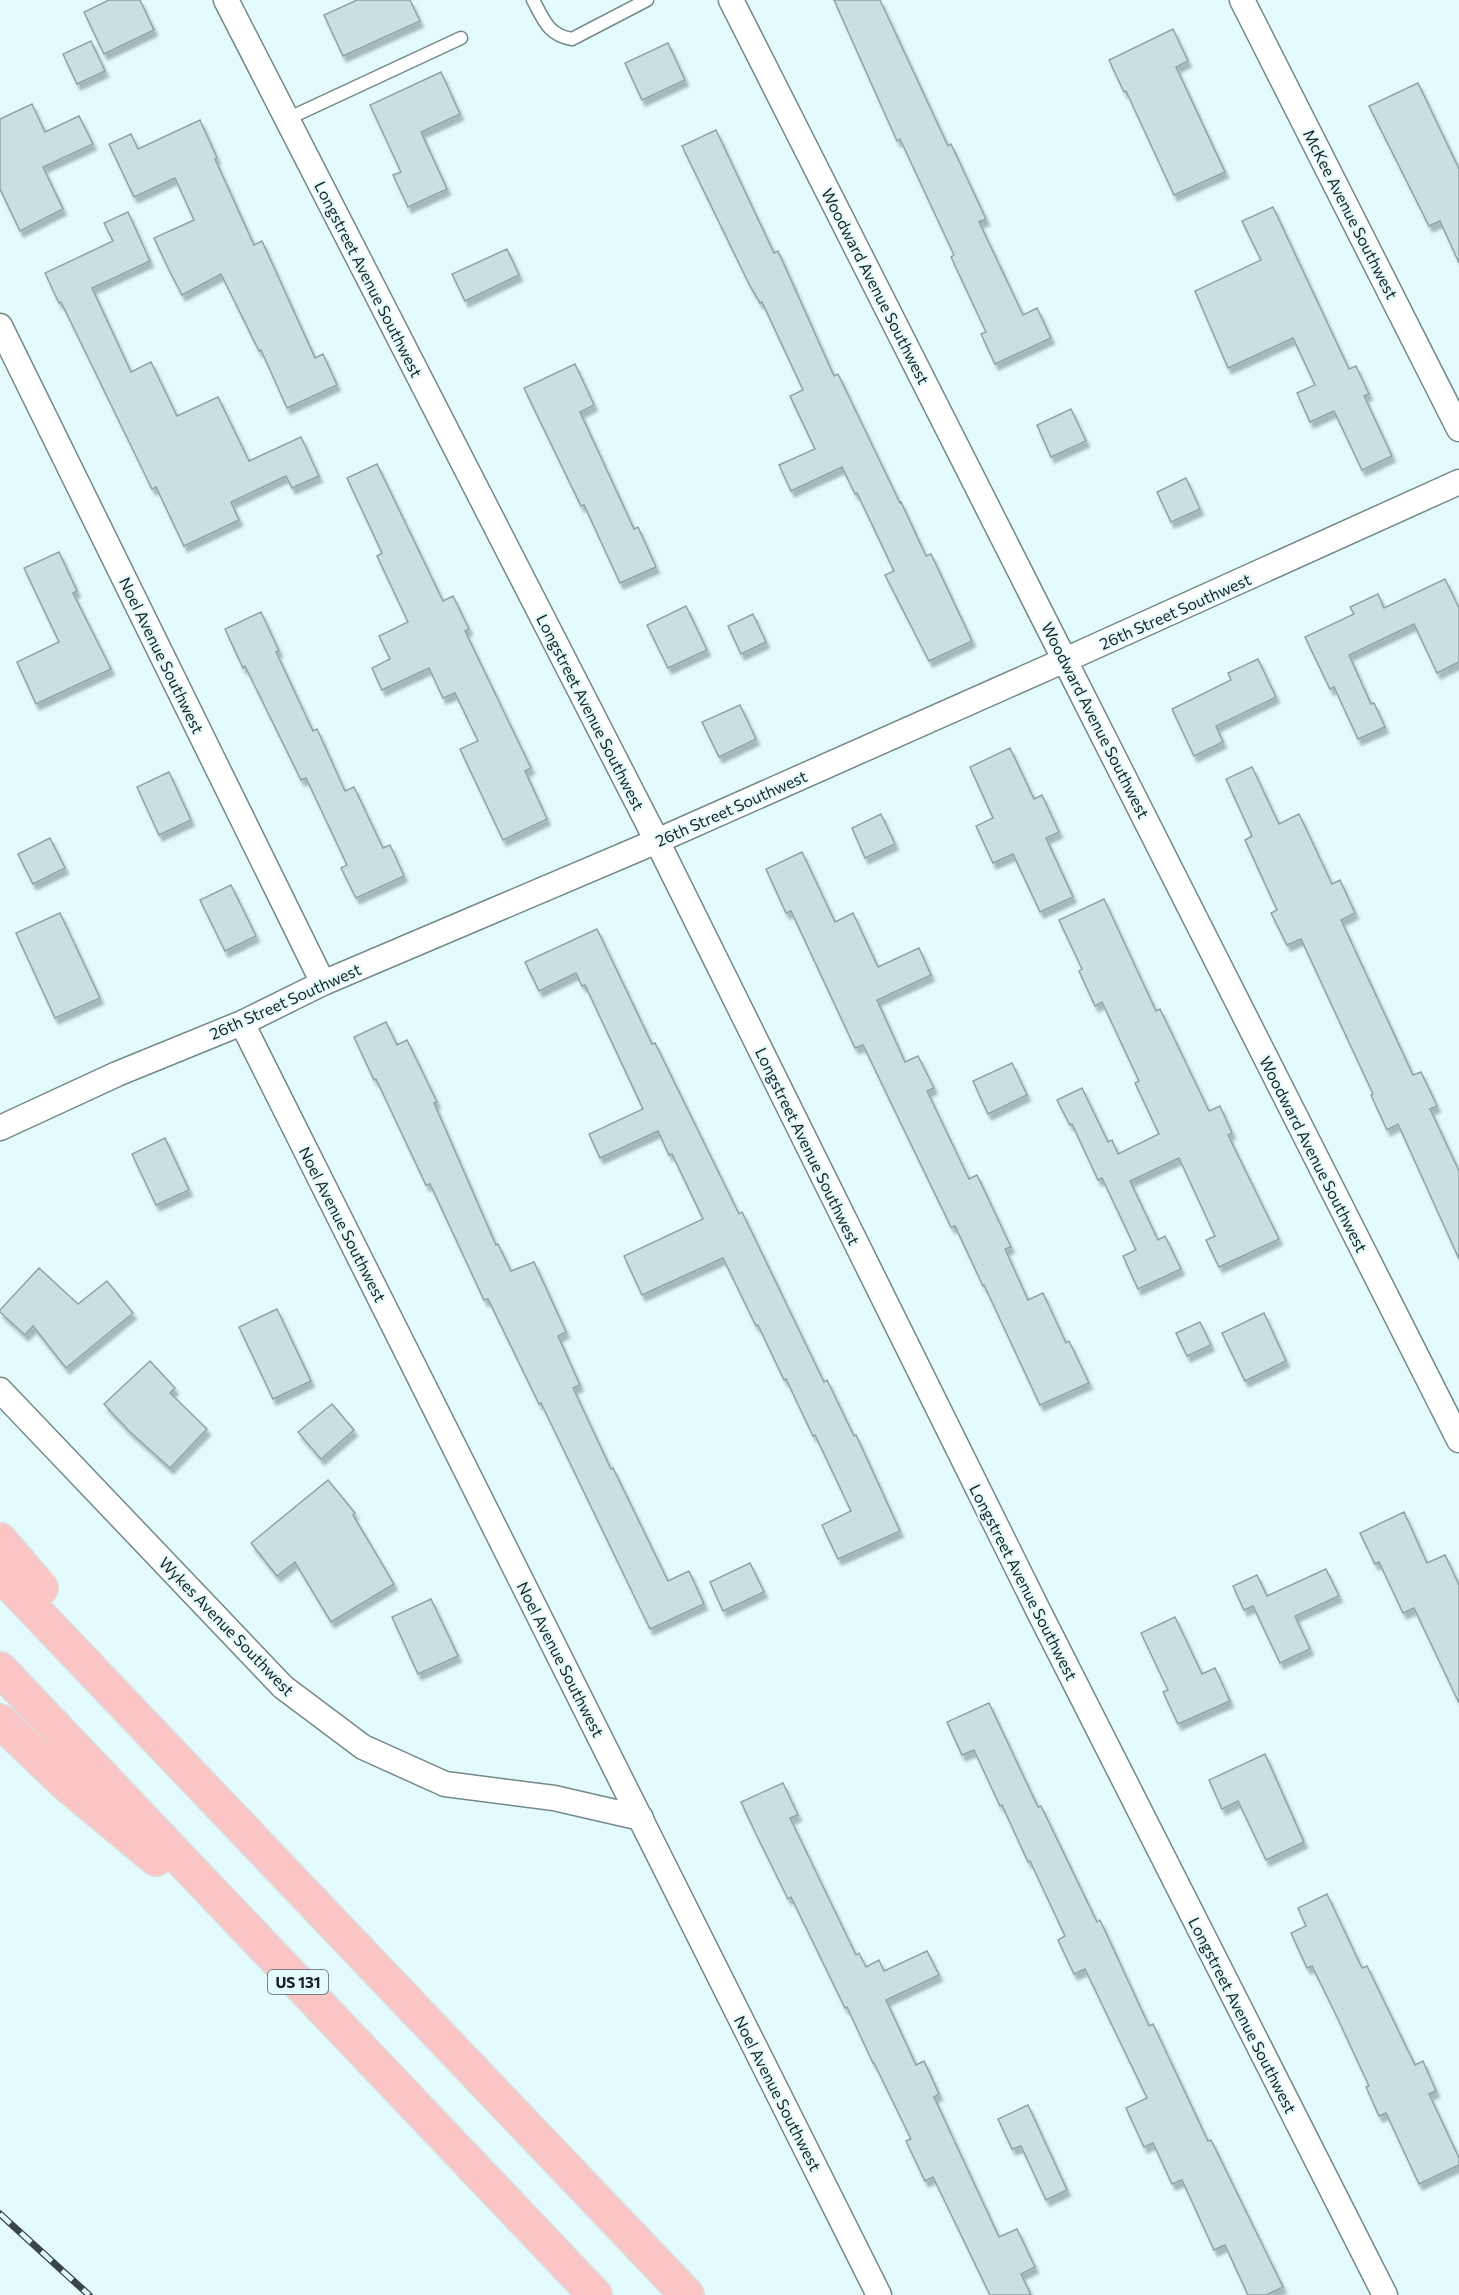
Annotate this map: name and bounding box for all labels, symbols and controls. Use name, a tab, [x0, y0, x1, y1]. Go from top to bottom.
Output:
street label: McKee Avenue Southwest	[1300, 126, 1402, 302]
street label: Longstreet Avenue Southwest	[311, 178, 427, 381]
street label: Woodward Avenue Southwest	[818, 185, 934, 388]
street label: 26th Street Southwest	[1096, 569, 1254, 653]
street label: Noel Avenue Southwest	[116, 574, 208, 737]
street label: Longstreet Avenue Southwest	[533, 611, 649, 814]
street label: Woodward Avenue Southwest	[1038, 619, 1154, 822]
street label: 26th Street Southwest	[652, 766, 810, 850]
street label: 26th Street Southwest	[206, 959, 364, 1043]
street label: Longstreet Avenue Southwest	[752, 1044, 864, 1248]
street label: Woodward Avenue Southwest	[1256, 1053, 1372, 1256]
street label: Noel Avenue Southwest	[296, 1143, 391, 1305]
street label: Longstreet Avenue Southwest	[966, 1481, 1082, 1684]
street label: Wykes Avenue Southwest	[156, 1553, 299, 1700]
street label: Noel Avenue Southwest	[514, 1578, 609, 1740]
street label: Longstreet Avenue Southwest	[1185, 1914, 1301, 2117]
road number: US 131	[268, 1970, 328, 1994]
street label: Noel Avenue Southwest	[731, 2012, 826, 2174]

